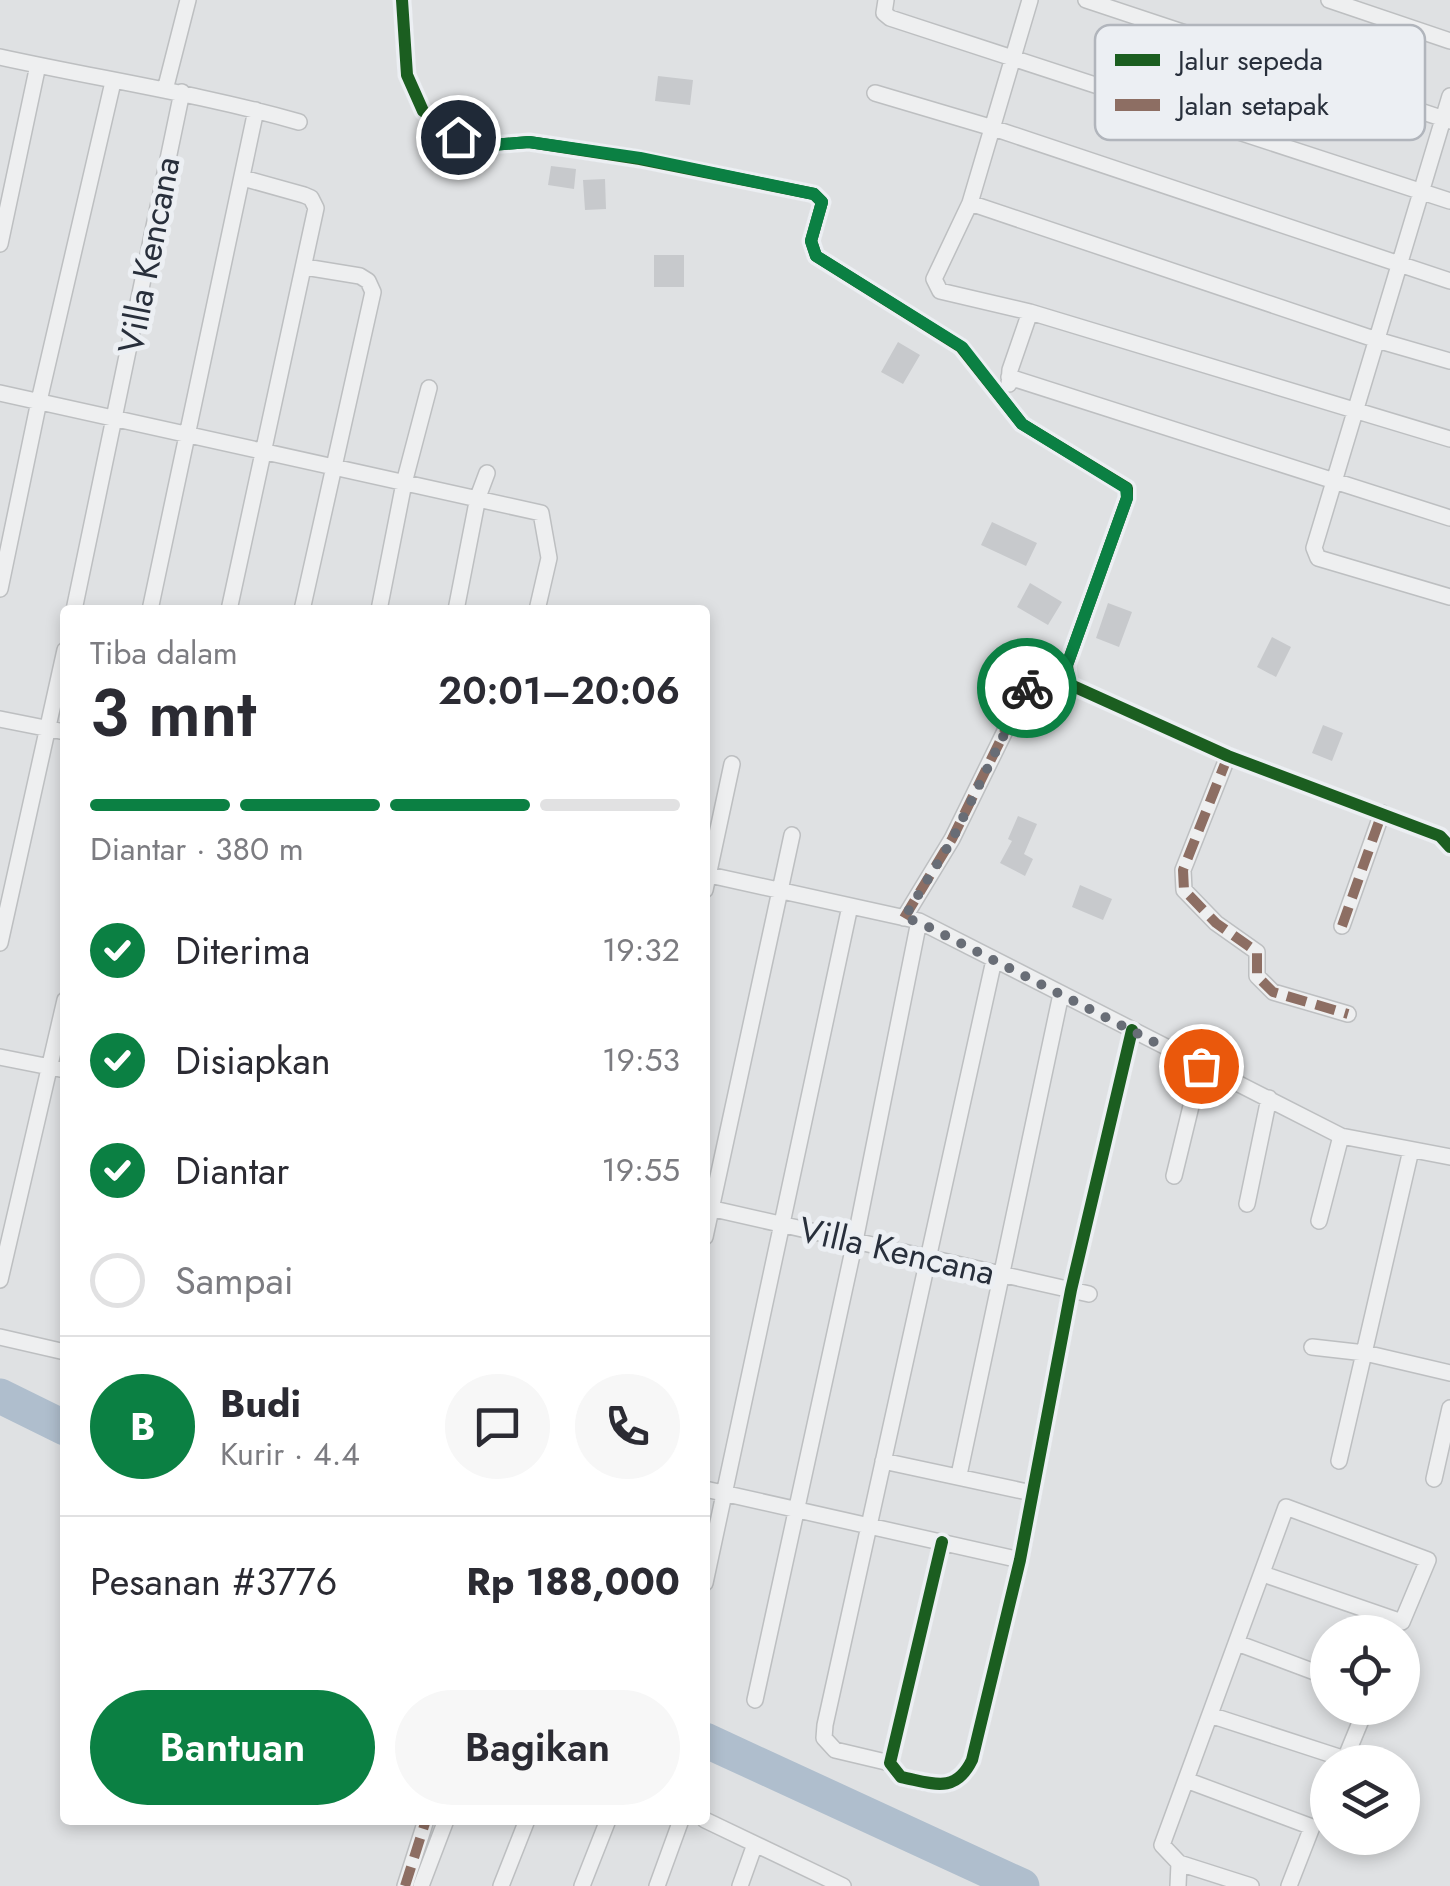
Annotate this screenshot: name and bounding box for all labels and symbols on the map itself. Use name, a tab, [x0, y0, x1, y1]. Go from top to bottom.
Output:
legend	[1095, 25, 1425, 140]
text: Jalur sepeda	[1174, 40, 1323, 81]
text: Jalan setapak	[1174, 85, 1330, 126]
pin	[416, 95, 501, 180]
street label: Villa Kencana	[105, 152, 193, 358]
courier	[977, 638, 1077, 738]
pin	[1159, 1024, 1244, 1109]
street label: Villa Kencana	[794, 1204, 1000, 1298]

